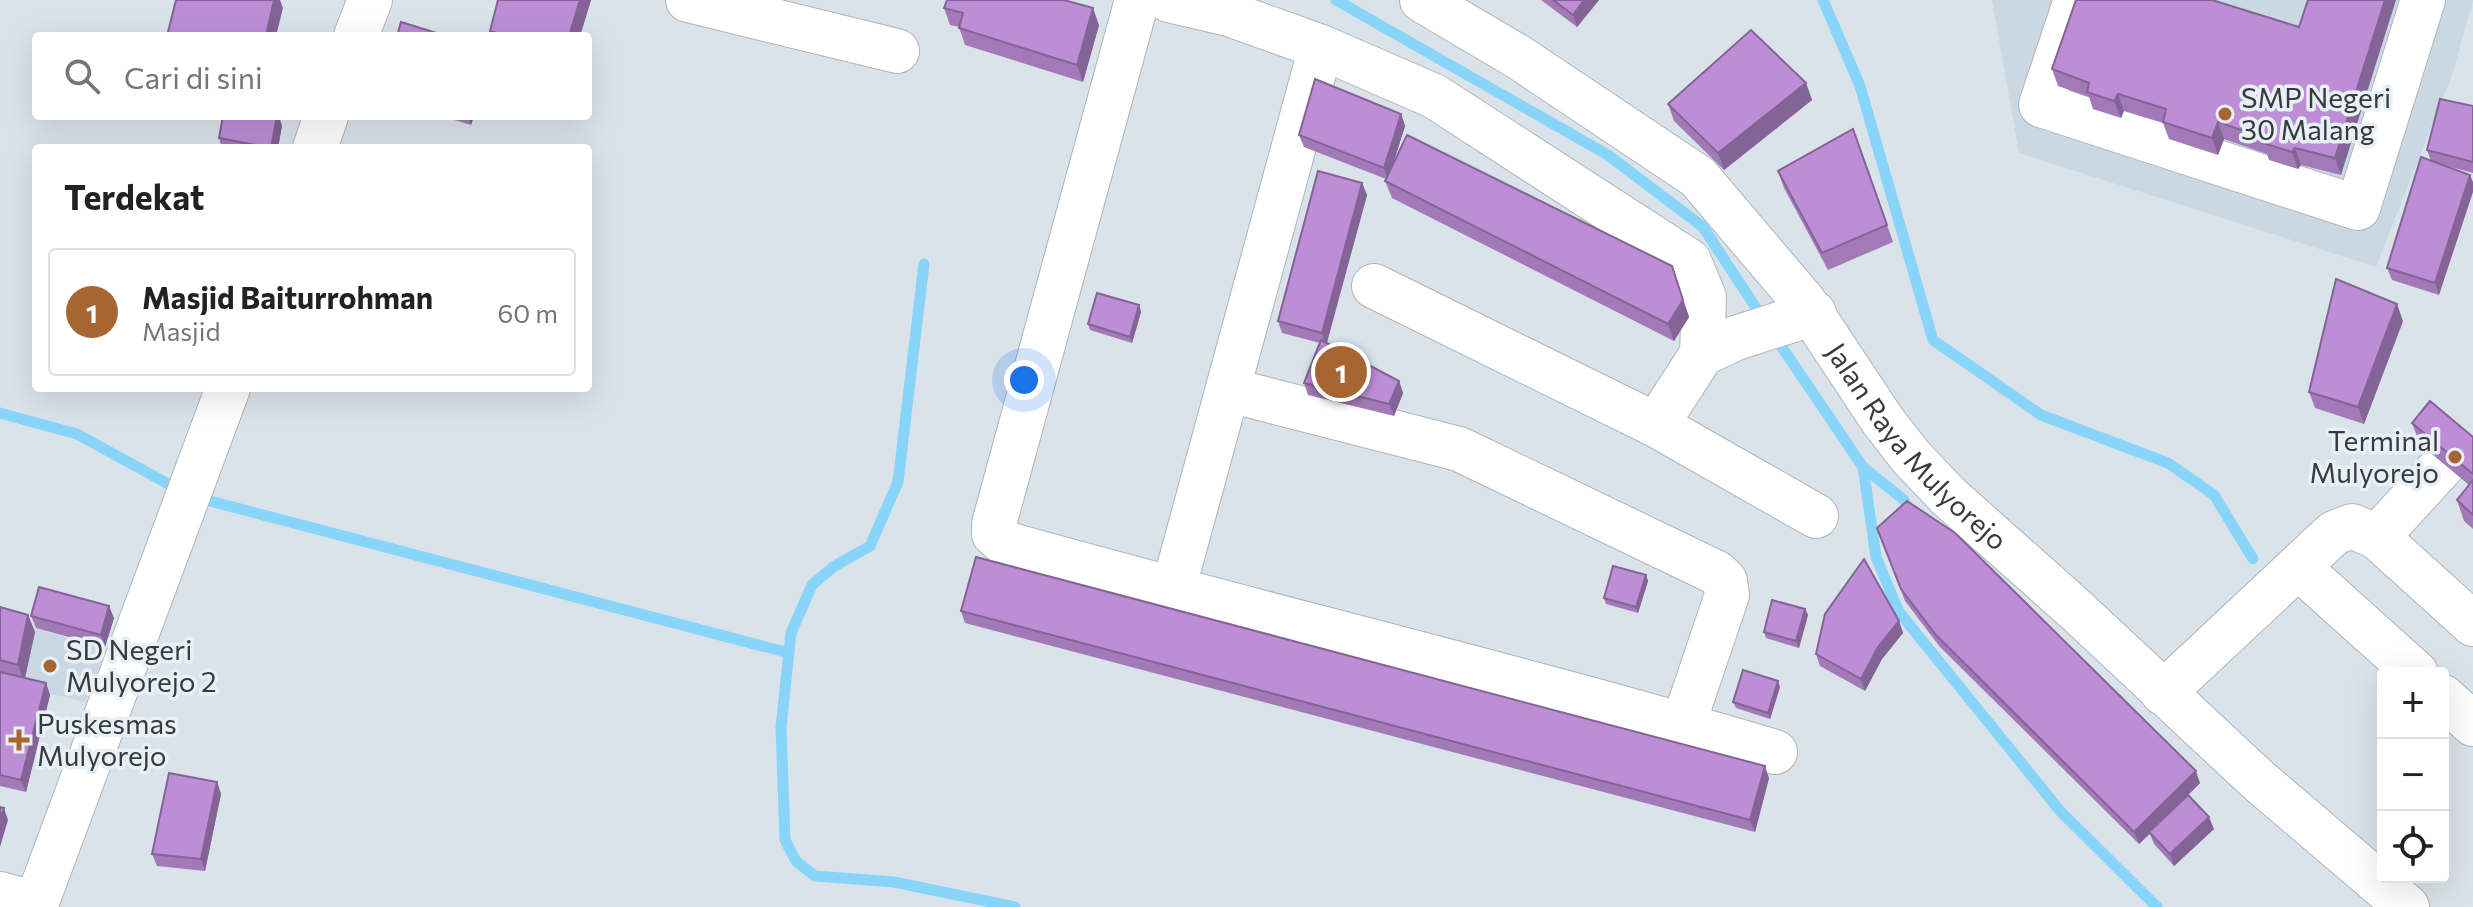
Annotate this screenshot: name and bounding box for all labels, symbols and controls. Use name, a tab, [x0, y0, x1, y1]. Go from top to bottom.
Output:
search box	[32, 32, 592, 120]
icon: search	[60, 54, 104, 98]
text: Cari di sini	[124, 58, 263, 95]
place label: SMP Negeri 30 Malang	[2241, 80, 2391, 146]
marker: SMP Negeri 30 Malang	[2216, 105, 2234, 123]
text: Terdekat	[64, 175, 205, 217]
text: Masjid Baiturrohman	[142, 278, 433, 315]
text: 1	[86, 297, 98, 328]
text: 60 m	[498, 297, 558, 328]
text: Masjid	[142, 315, 220, 346]
street label: Jalan Raya Mulyorejo	[1820, 336, 2015, 557]
pin: 1	[1315, 342, 1367, 402]
your location	[1004, 360, 1044, 400]
place label: Terminal Mulyorejo	[2309, 423, 2439, 489]
marker: Terminal Mulyorejo	[2446, 448, 2464, 466]
place label: SD Negeri Mulyorejo 2	[66, 632, 216, 698]
marker: SD Negeri Mulyorejo 2	[41, 657, 59, 675]
map controls	[2377, 667, 2449, 883]
button: +	[2377, 667, 2449, 739]
place label: Puskesmas Mulyorejo	[37, 706, 177, 772]
marker: Puskesmas Mulyorejo	[8, 729, 30, 751]
button: −	[2377, 739, 2449, 811]
button: locate	[2377, 811, 2449, 883]

